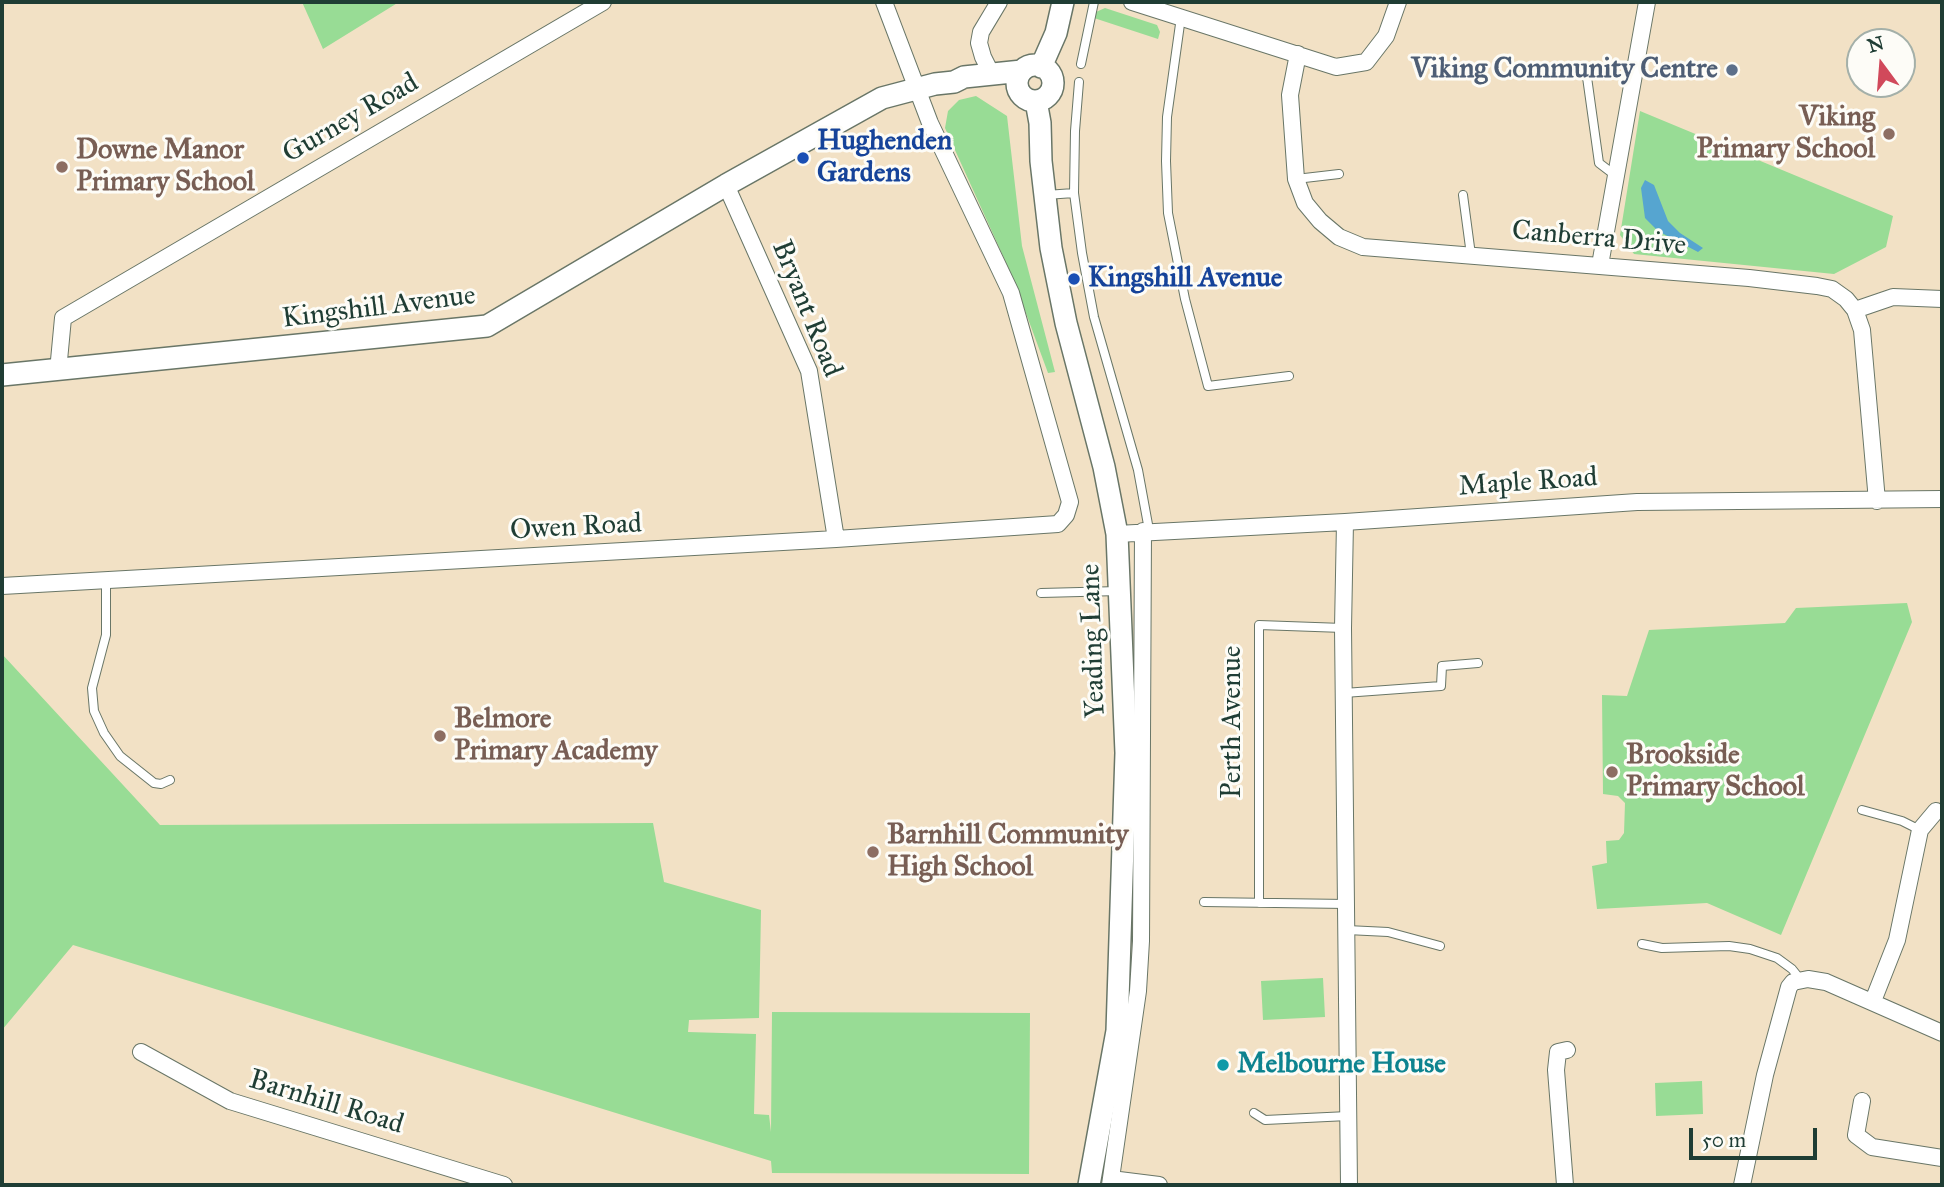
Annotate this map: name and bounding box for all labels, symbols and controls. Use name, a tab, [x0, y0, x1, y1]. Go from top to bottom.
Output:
north arrow	[1846, 28, 1916, 98]
text: N	[1865, 31, 1887, 58]
place label: Viking Community Centre	[1411, 53, 1718, 87]
marker: Viking Community Centre	[1724, 62, 1740, 78]
street label: Gurney Road	[277, 67, 425, 171]
place label: Viking Primary School	[1696, 101, 1875, 167]
place label: Hughenden Gardens	[817, 125, 952, 191]
marker: Viking Primary School	[1881, 126, 1897, 142]
place label: Downe Manor Primary School	[76, 134, 255, 200]
marker: Hughenden Gardens	[795, 150, 811, 166]
marker: Downe Manor Primary School	[54, 159, 70, 175]
street label: Canberra Drive	[1510, 215, 1688, 263]
street label: Bryant Road	[763, 236, 849, 382]
place label: Kingshill Avenue	[1088, 262, 1282, 296]
marker: Kingshill Avenue	[1066, 271, 1082, 287]
street label: Kingshill Avenue	[280, 279, 478, 337]
street label: Maple Road	[1457, 461, 1599, 505]
street label: Owen Road	[509, 508, 643, 548]
street label: Yeading Lane	[1075, 563, 1113, 719]
street label: Perth Avenue	[1216, 645, 1250, 799]
place label: Belmore Primary Academy	[454, 703, 657, 769]
marker: Belmore Primary Academy	[432, 728, 448, 744]
place label: Brookside Primary School	[1626, 739, 1805, 805]
marker: Brookside Primary School	[1604, 764, 1620, 780]
place label: Barnhill Community High School	[887, 819, 1128, 885]
marker: Barnhill Community High School	[865, 844, 881, 860]
place label: Melbourne House	[1237, 1048, 1446, 1082]
marker: Melbourne House	[1215, 1057, 1231, 1073]
street label: Barnhill Road	[245, 1064, 407, 1142]
scale bar	[1692, 1114, 1820, 1158]
text: 50 m	[1702, 1127, 1746, 1153]

